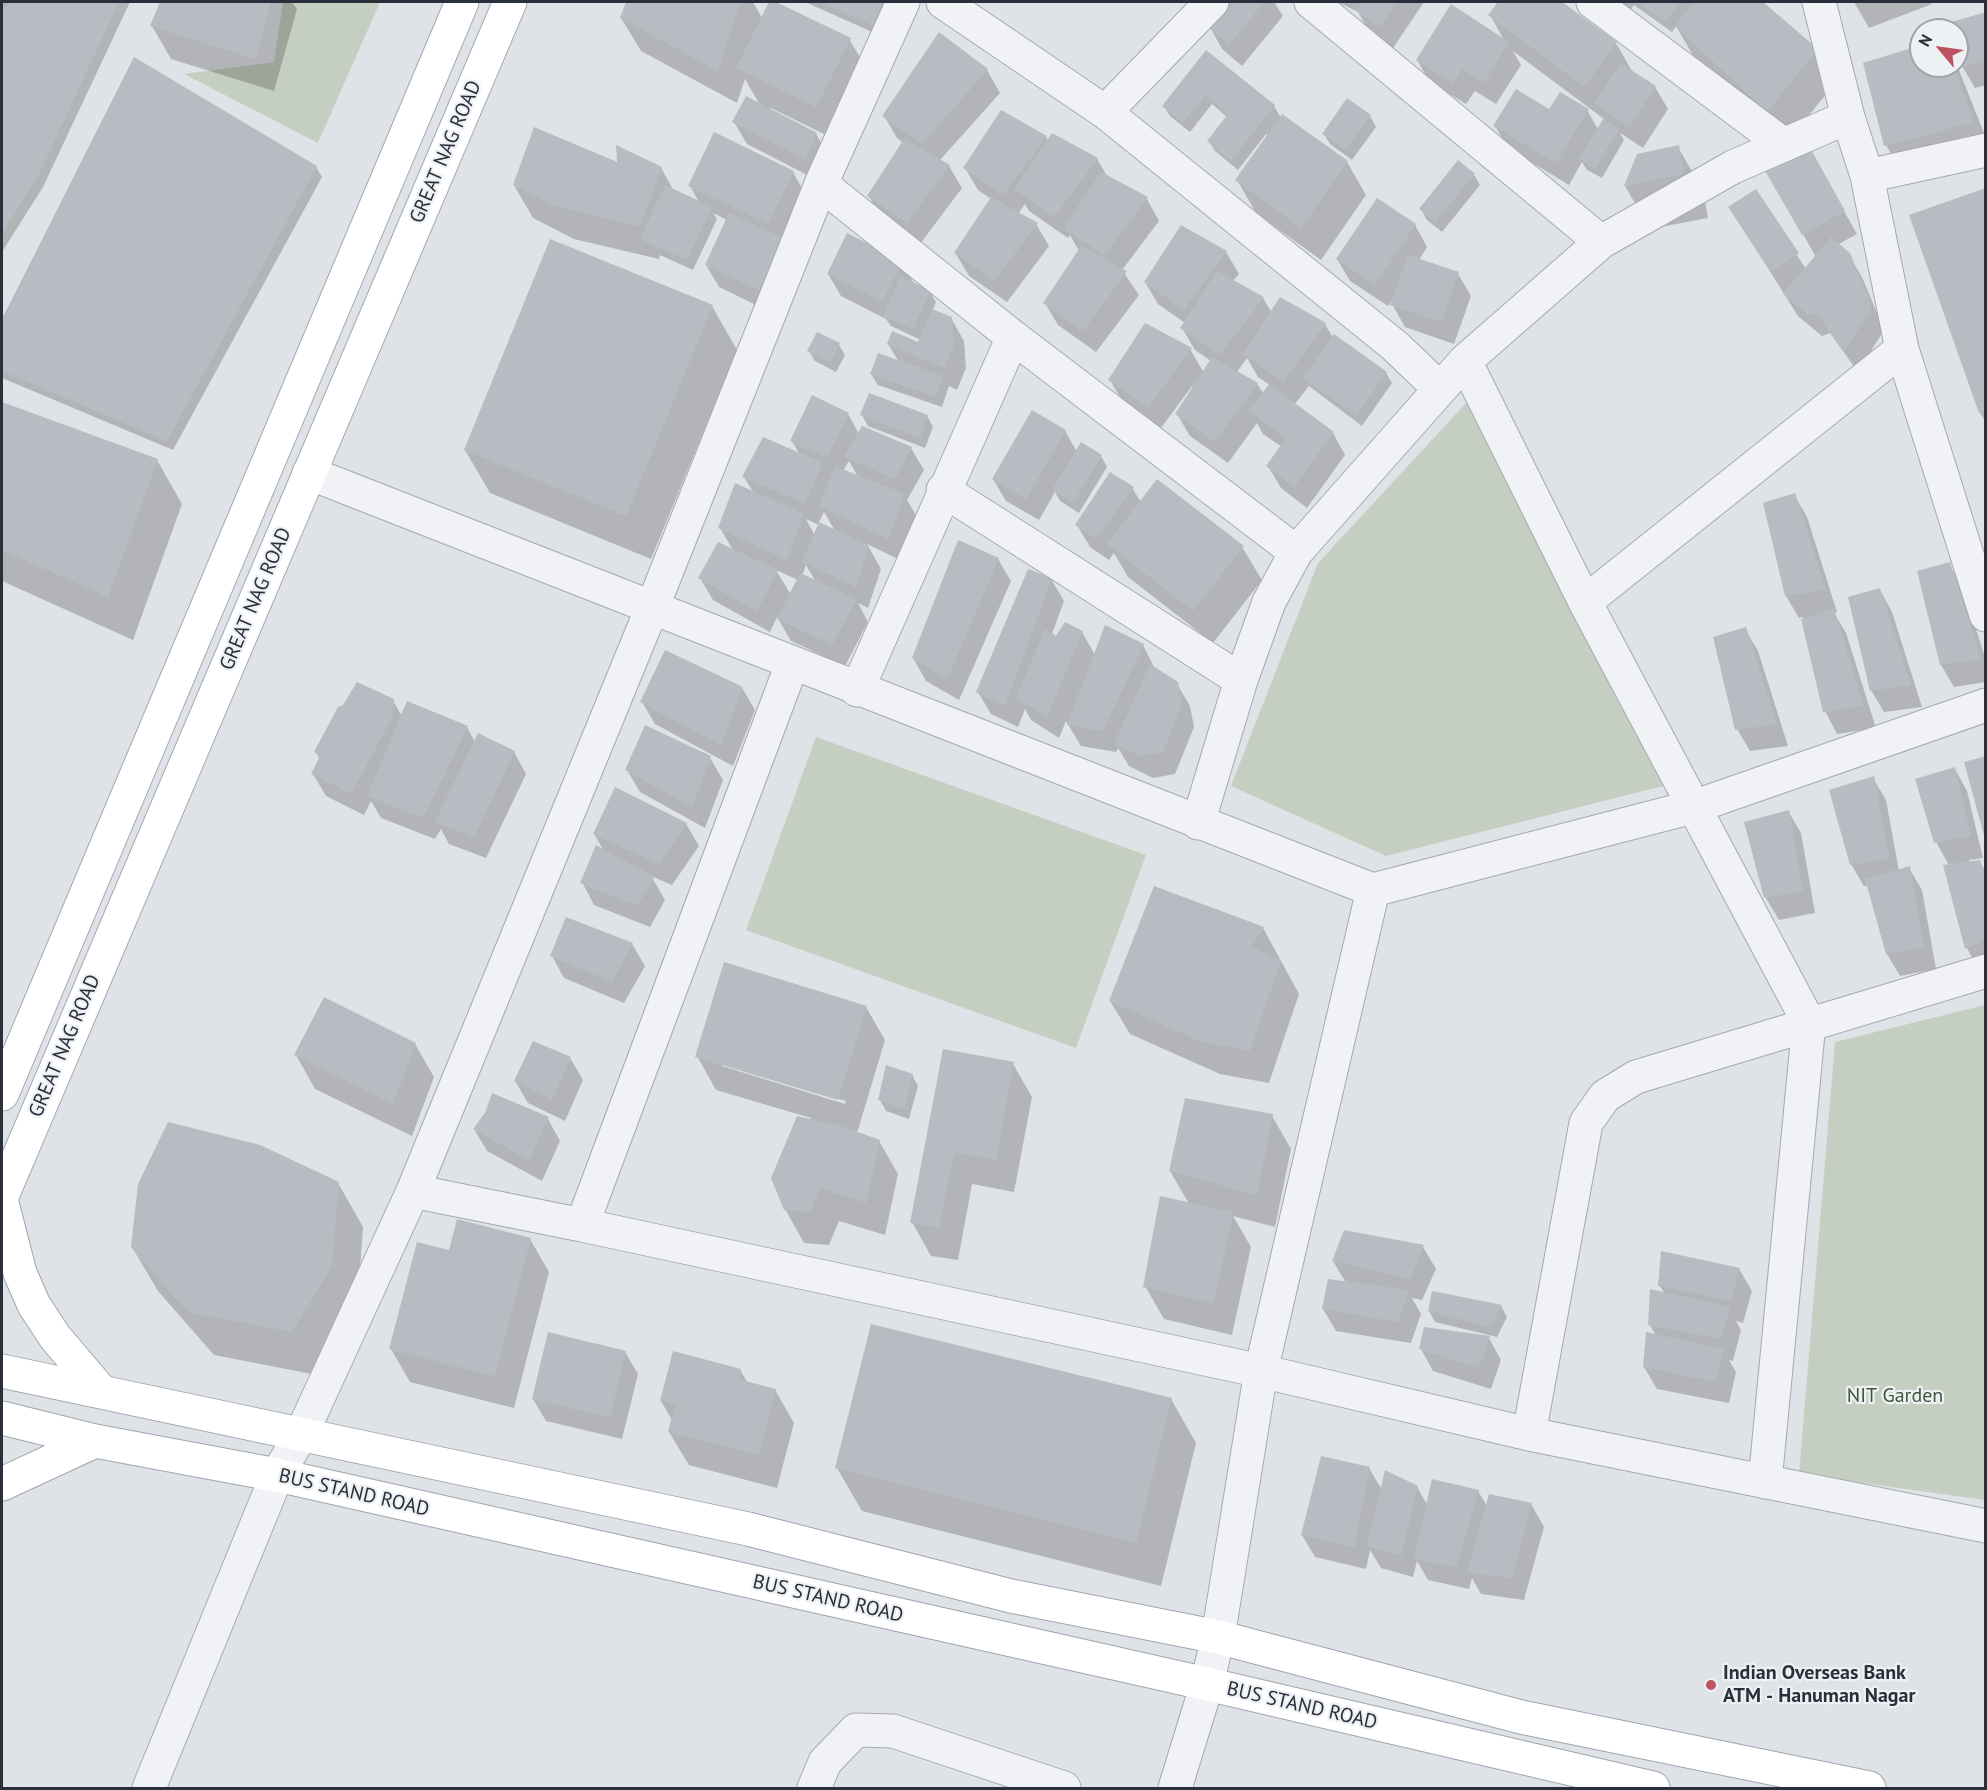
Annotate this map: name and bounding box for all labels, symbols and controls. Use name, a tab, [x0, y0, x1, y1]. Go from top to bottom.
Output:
north arrow	[1909, 18, 1969, 78]
text: N	[1914, 31, 1936, 50]
street label: GREAT NAG ROAD	[405, 77, 487, 227]
street label: GREAT NAG ROAD	[215, 524, 297, 674]
street label: GREAT NAG ROAD	[24, 971, 106, 1121]
park label: NIT Garden	[1847, 1384, 1943, 1408]
street label: BUS STAND ROAD	[276, 1464, 432, 1522]
street label: BUS STAND ROAD	[750, 1570, 906, 1628]
place label: Indian Overseas Bank ATM - Hanuman Nagar	[1723, 1661, 1916, 1708]
street label: BUS STAND ROAD	[1224, 1677, 1380, 1735]
marker: Indian Overseas Bank ATM - Hanuman Nagar	[1704, 1678, 1718, 1692]

